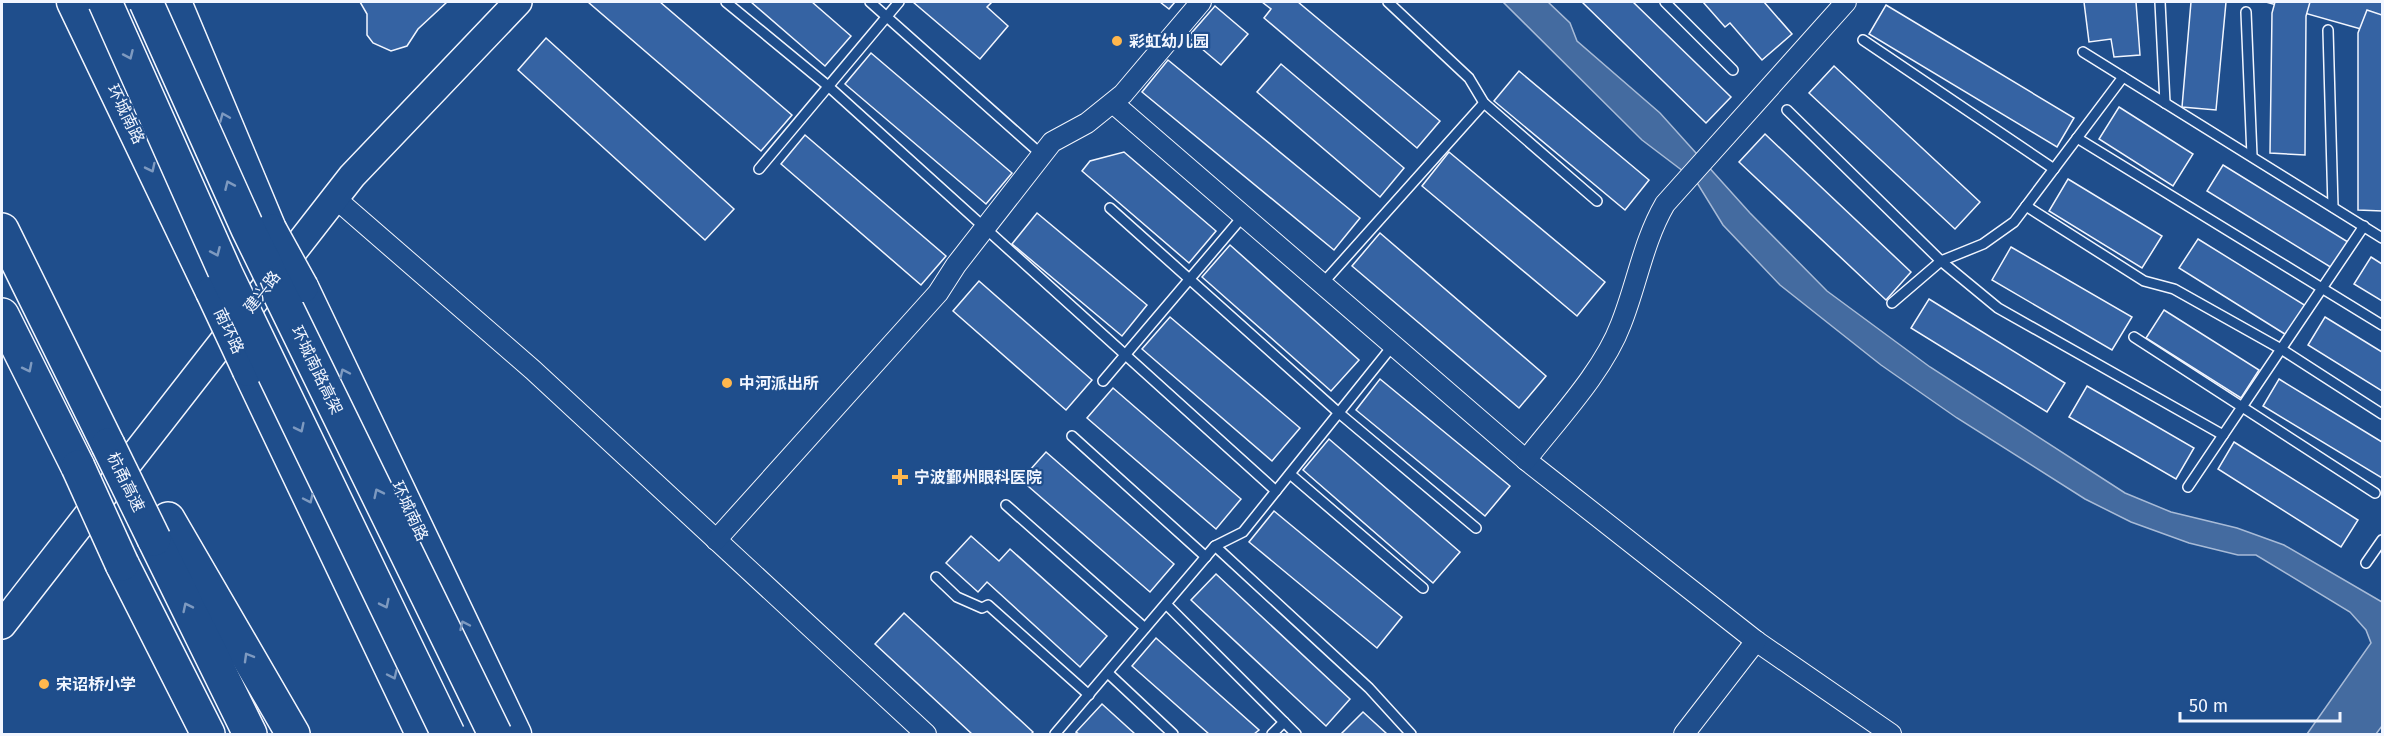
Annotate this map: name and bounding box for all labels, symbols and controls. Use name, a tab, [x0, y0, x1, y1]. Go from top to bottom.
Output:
place label: 彩虹幼儿园	[1129, 32, 1209, 51]
marker: 彩虹幼儿园	[1110, 34, 1124, 48]
one-way arrow	[121, 49, 133, 60]
street label: 环城南路	[103, 81, 149, 147]
one-way arrow	[219, 112, 231, 123]
one-way arrow	[144, 161, 156, 172]
one-way arrow	[224, 181, 236, 192]
one-way arrow	[209, 246, 221, 257]
street label: 建兴路	[240, 267, 284, 317]
street label: 南环路	[210, 305, 248, 357]
street label: 环城南路高架	[287, 323, 347, 417]
one-way arrow	[21, 361, 32, 372]
one-way arrow	[340, 368, 352, 379]
place label: 中河派出所	[739, 374, 819, 393]
marker: 中河派出所	[720, 376, 734, 390]
one-way arrow	[293, 422, 305, 433]
street label: 杭甬高速	[103, 449, 149, 515]
marker: 宁波鄞州眼科医院	[891, 468, 909, 486]
place label: 宁波鄞州眼科医院	[914, 468, 1042, 487]
street label: 环城南路	[388, 478, 432, 544]
one-way arrow	[373, 489, 385, 500]
one-way arrow	[302, 493, 314, 504]
one-way arrow	[378, 597, 390, 608]
one-way arrow	[183, 602, 194, 613]
one-way arrow	[459, 620, 471, 631]
one-way arrow	[244, 653, 255, 663]
one-way arrow	[385, 669, 397, 680]
place label: 宋诏桥小学	[56, 675, 136, 694]
marker: 宋诏桥小学	[37, 677, 51, 691]
scale bar	[2180, 685, 2340, 723]
text: 50 m	[2189, 695, 2228, 717]

